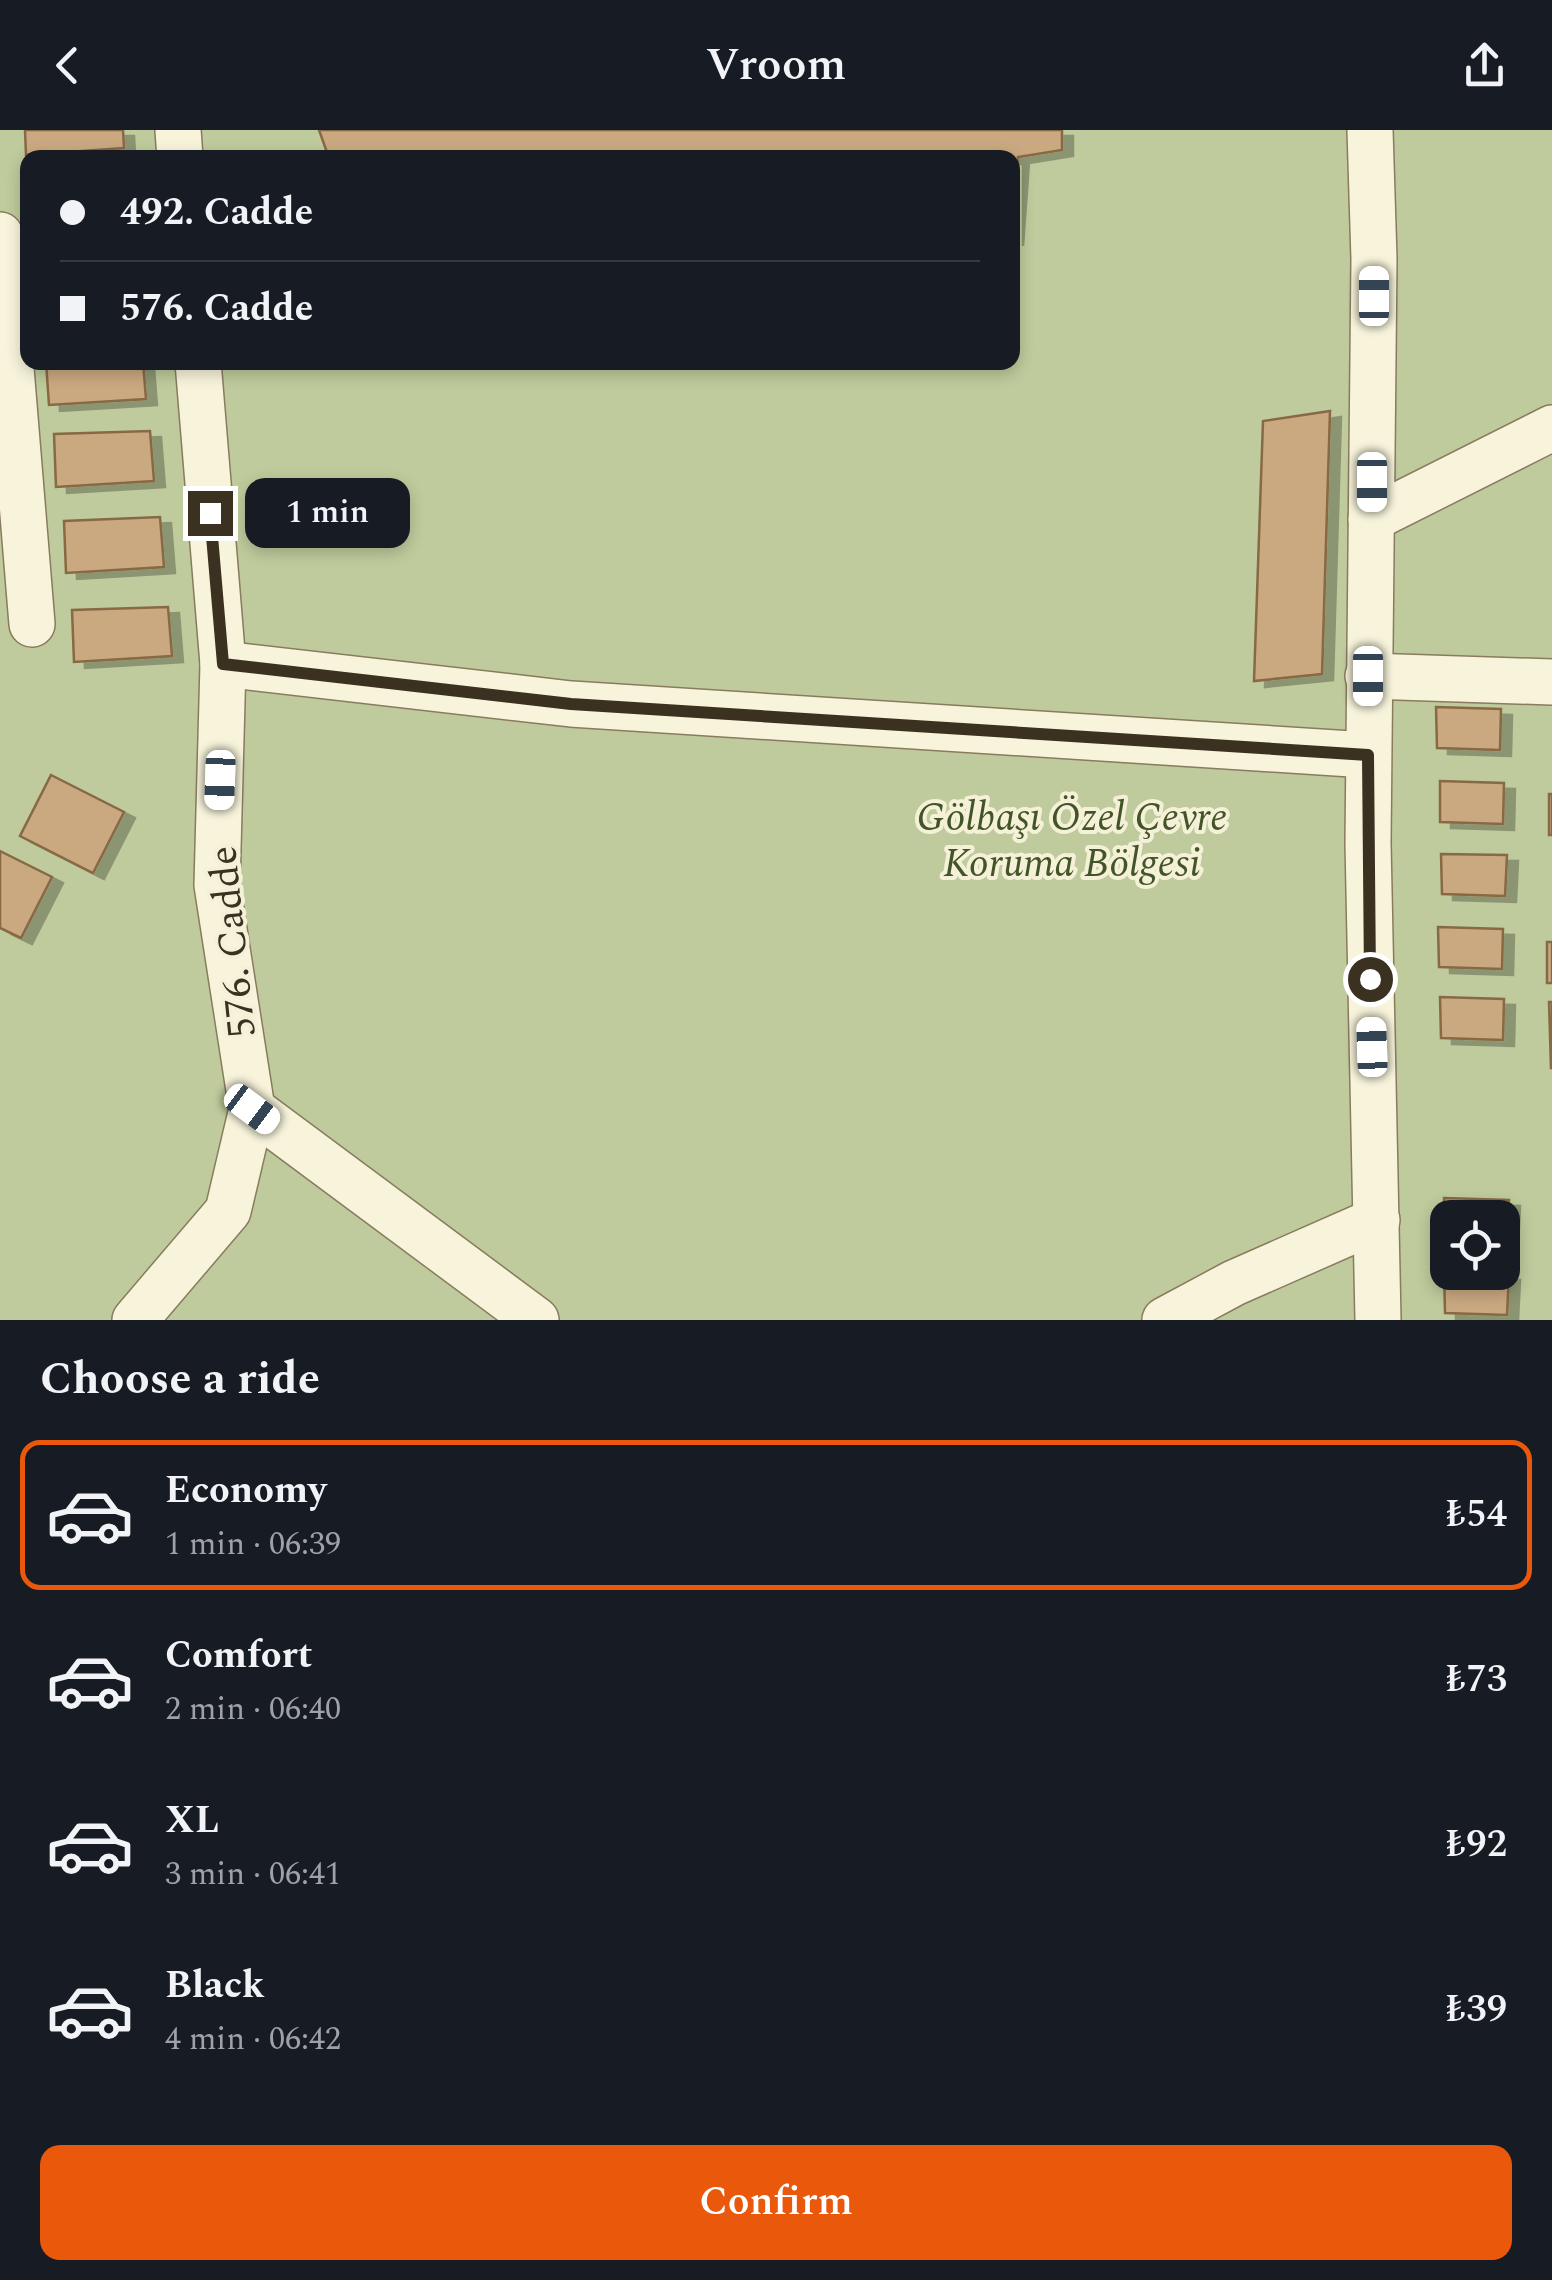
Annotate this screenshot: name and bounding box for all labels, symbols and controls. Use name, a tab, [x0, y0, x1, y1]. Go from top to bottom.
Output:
text: Vroom	[706, 31, 846, 100]
icon: back	[40, 38, 95, 93]
icon: share	[1457, 38, 1512, 93]
text: 492. Cadde	[120, 184, 313, 242]
car	[1359, 266, 1389, 326]
text: 576. Cadde	[120, 280, 313, 338]
car	[1357, 452, 1387, 512]
callout: 1 min	[245, 478, 410, 548]
text: 1 min	[286, 488, 369, 537]
route end	[188, 491, 233, 536]
car	[1353, 646, 1383, 706]
car	[204, 749, 236, 811]
park label: Gölbaşı Özel Çevre Koruma Bölgesi	[916, 788, 1228, 895]
street label: 576. Cadde	[193, 843, 274, 1041]
route start	[1348, 957, 1393, 1002]
car	[1356, 1016, 1388, 1078]
car	[219, 1079, 285, 1139]
map controls	[1430, 1200, 1520, 1290]
button: locate	[1430, 1200, 1520, 1290]
text: Choose a ride	[40, 1345, 320, 1414]
text: Economy	[165, 1462, 326, 1520]
icon: car	[45, 1470, 135, 1560]
text: ₺54	[1446, 1486, 1507, 1544]
text: 1 min · 06:39	[165, 1520, 341, 1569]
text: Comfort	[165, 1627, 312, 1685]
icon: car	[45, 1635, 135, 1725]
text: ₺73	[1446, 1651, 1507, 1709]
text: 2 min · 06:40	[165, 1685, 341, 1734]
text: XL	[165, 1792, 219, 1850]
icon: car	[45, 1800, 135, 1890]
text: ₺92	[1446, 1816, 1507, 1874]
text: 3 min · 06:41	[165, 1850, 341, 1899]
text: Black	[165, 1957, 265, 2015]
icon: car	[45, 1965, 135, 2055]
text: ₺39	[1446, 1981, 1507, 2039]
text: 4 min · 06:42	[165, 2015, 341, 2064]
button: Confirm	[40, 2145, 1512, 2260]

